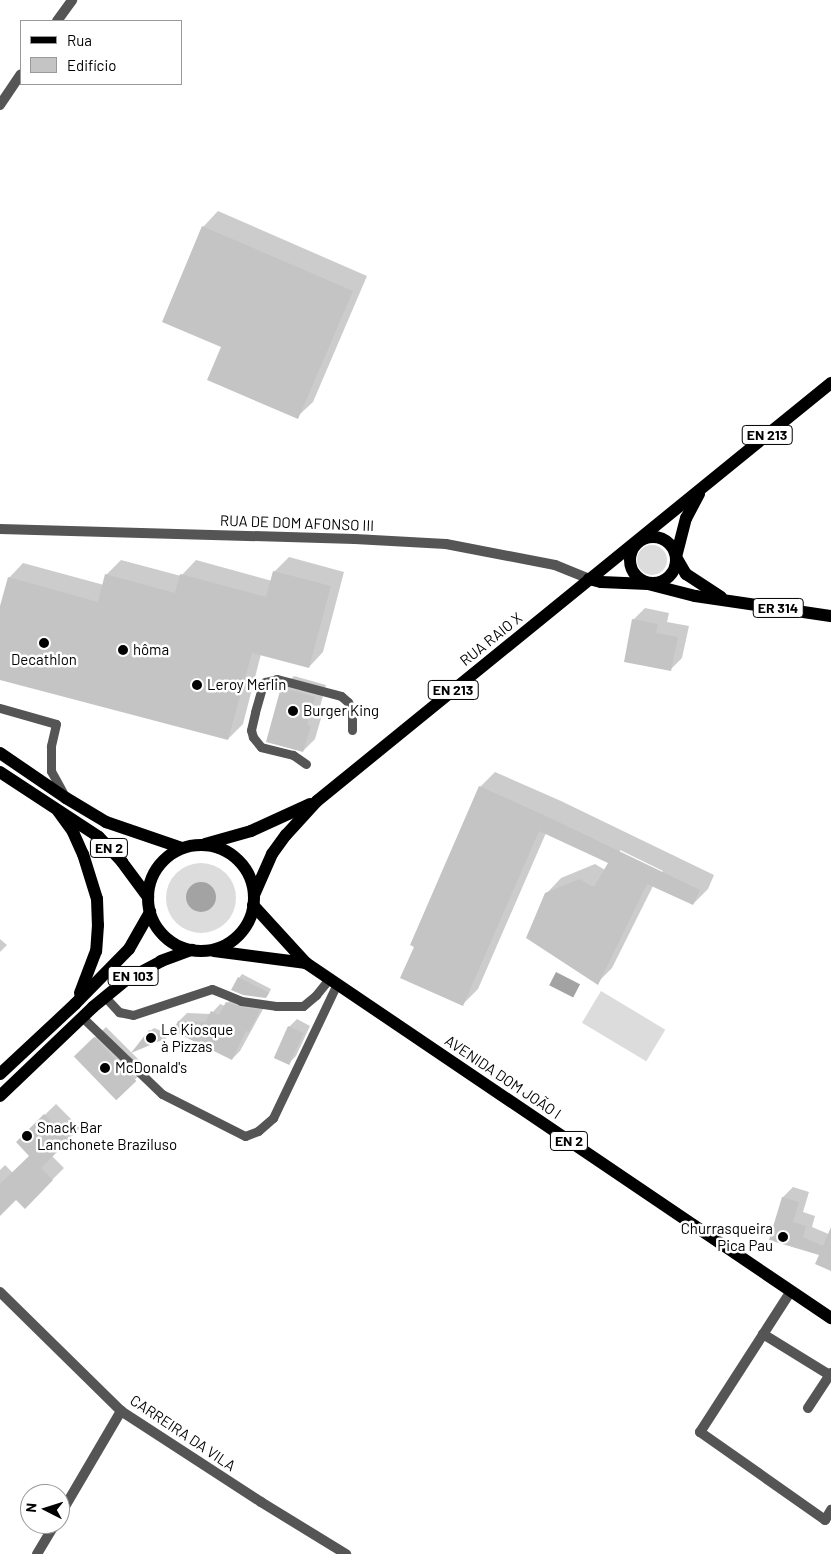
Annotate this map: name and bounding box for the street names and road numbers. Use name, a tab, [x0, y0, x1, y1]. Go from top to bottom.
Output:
road number: EN 213	[741, 424, 793, 446]
street label: RUA DE DOM AFONSO III	[220, 511, 374, 535]
road number: ER 314	[752, 596, 804, 620]
street label: RUA RAIO X	[456, 608, 526, 670]
road number: EN 213	[427, 678, 479, 702]
road number: EN 2	[89, 836, 129, 860]
road number: EN 103	[107, 964, 159, 988]
street label: AVENIDA DOM JOÃO I	[441, 1031, 565, 1123]
road number: EN 2	[549, 1130, 589, 1152]
street label: CARREIRA DA VILA	[127, 1391, 239, 1475]

